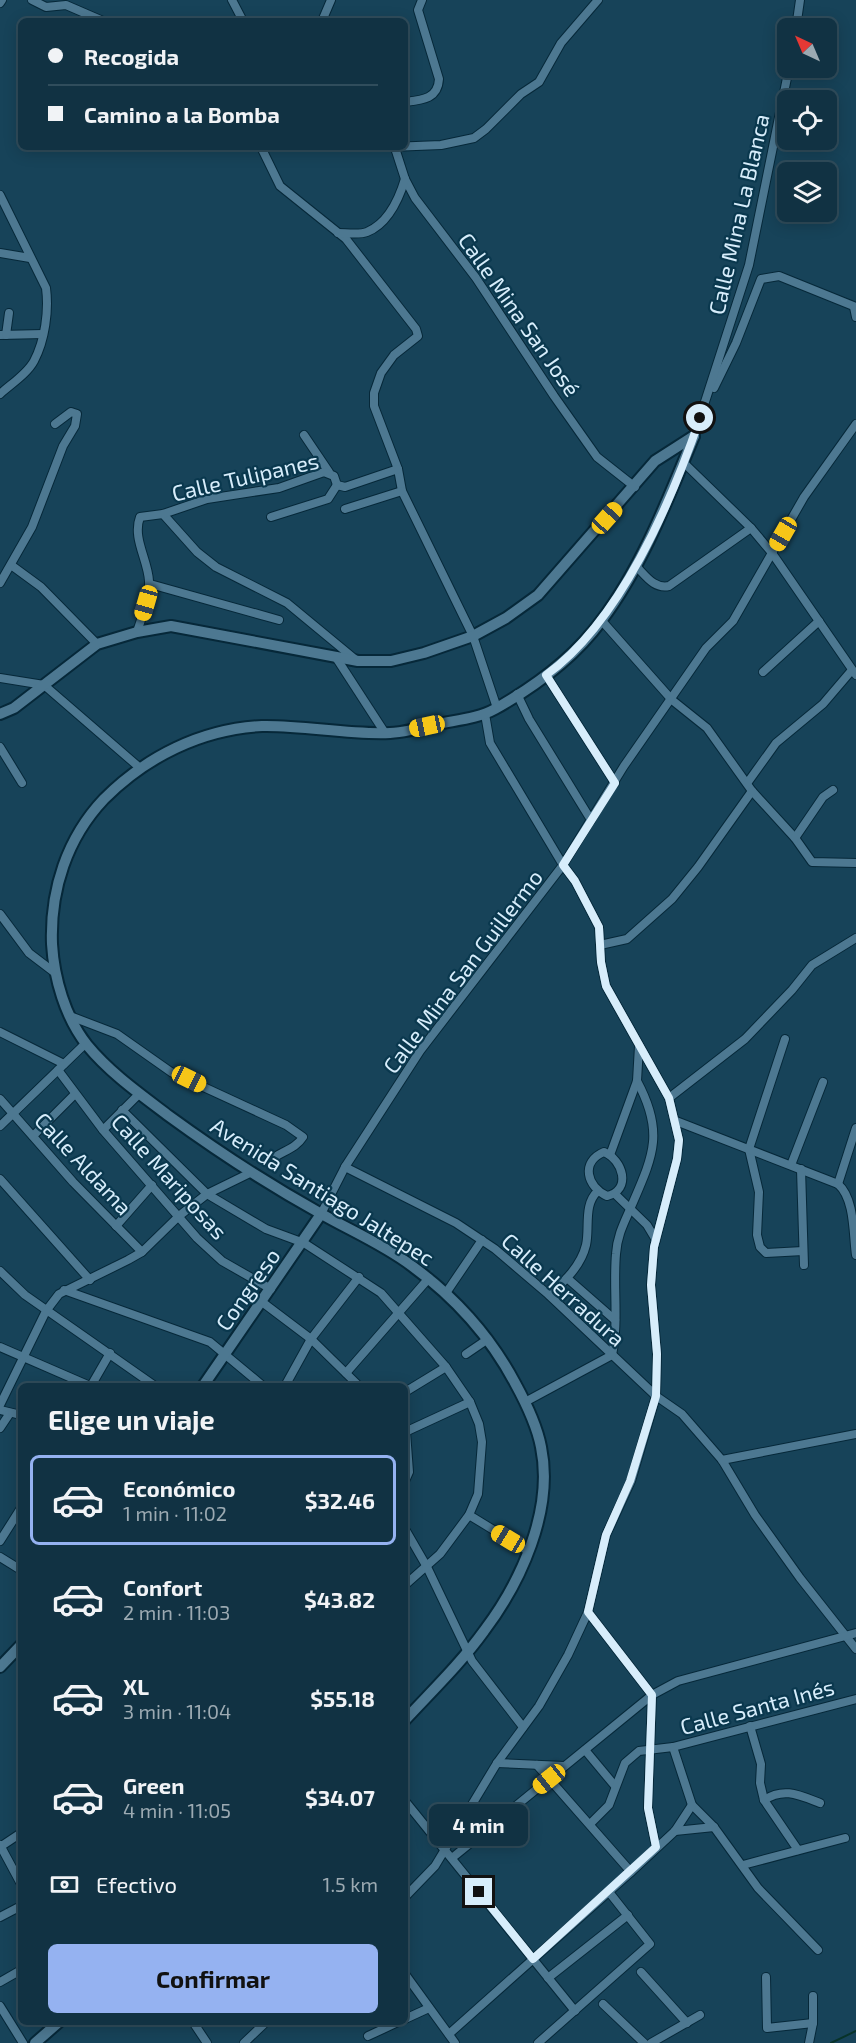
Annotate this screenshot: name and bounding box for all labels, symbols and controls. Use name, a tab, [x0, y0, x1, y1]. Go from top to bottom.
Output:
north arrow	[777, 18, 837, 78]
map controls	[777, 18, 837, 222]
text: Recogida	[84, 43, 179, 69]
button: locate	[777, 90, 837, 150]
text: Camino a la Bomba	[84, 101, 280, 127]
street label: Calle Mina La Blanca	[702, 111, 774, 317]
button: layers	[777, 162, 837, 222]
street label: Calle Mina San José	[454, 227, 586, 401]
route start	[686, 404, 713, 431]
street label: Calle Tulipanes	[169, 446, 321, 506]
car	[588, 499, 626, 537]
car	[766, 514, 800, 554]
car	[132, 583, 160, 623]
car	[408, 713, 446, 739]
street label: Calle Mina San Guillermo	[377, 864, 547, 1078]
car	[169, 1063, 209, 1095]
street label: Calle Aldama	[30, 1107, 138, 1219]
street label: Calle Mariposas	[107, 1108, 233, 1244]
street label: Avenida Santiago Jaltepec	[207, 1112, 439, 1270]
street label: Calle Herradura	[497, 1227, 631, 1351]
street label: Congreso	[209, 1243, 285, 1335]
text: Elige un viaje	[48, 1403, 215, 1435]
icon: car	[51, 1473, 105, 1527]
text: Económico	[123, 1475, 235, 1501]
text: $32.46	[305, 1487, 375, 1513]
text: 1 min · 11:02	[123, 1501, 227, 1525]
car	[488, 1522, 528, 1556]
icon: car	[51, 1572, 105, 1626]
text: Confort	[123, 1574, 202, 1600]
text: $43.82	[304, 1586, 375, 1612]
text: 2 min · 11:03	[123, 1600, 230, 1624]
icon: car	[51, 1671, 105, 1725]
text: XL	[123, 1673, 149, 1699]
street label: Calle Santa Inés	[677, 1673, 837, 1739]
text: $55.18	[310, 1685, 375, 1711]
text: 3 min · 11:04	[123, 1699, 231, 1723]
car	[529, 1761, 569, 1797]
icon: car	[51, 1770, 105, 1824]
text: Green	[123, 1772, 185, 1798]
text: $34.07	[305, 1784, 375, 1810]
text: 4 min · 11:05	[123, 1798, 231, 1822]
callout: 4 min	[430, 1805, 528, 1847]
text: 4 min	[452, 1813, 505, 1837]
icon: cash	[48, 1868, 81, 1901]
text: Efectivo	[96, 1871, 177, 1897]
text: 1.5 km	[323, 1872, 378, 1896]
route end	[465, 1878, 492, 1905]
button: Confirmar	[48, 1944, 378, 2013]

